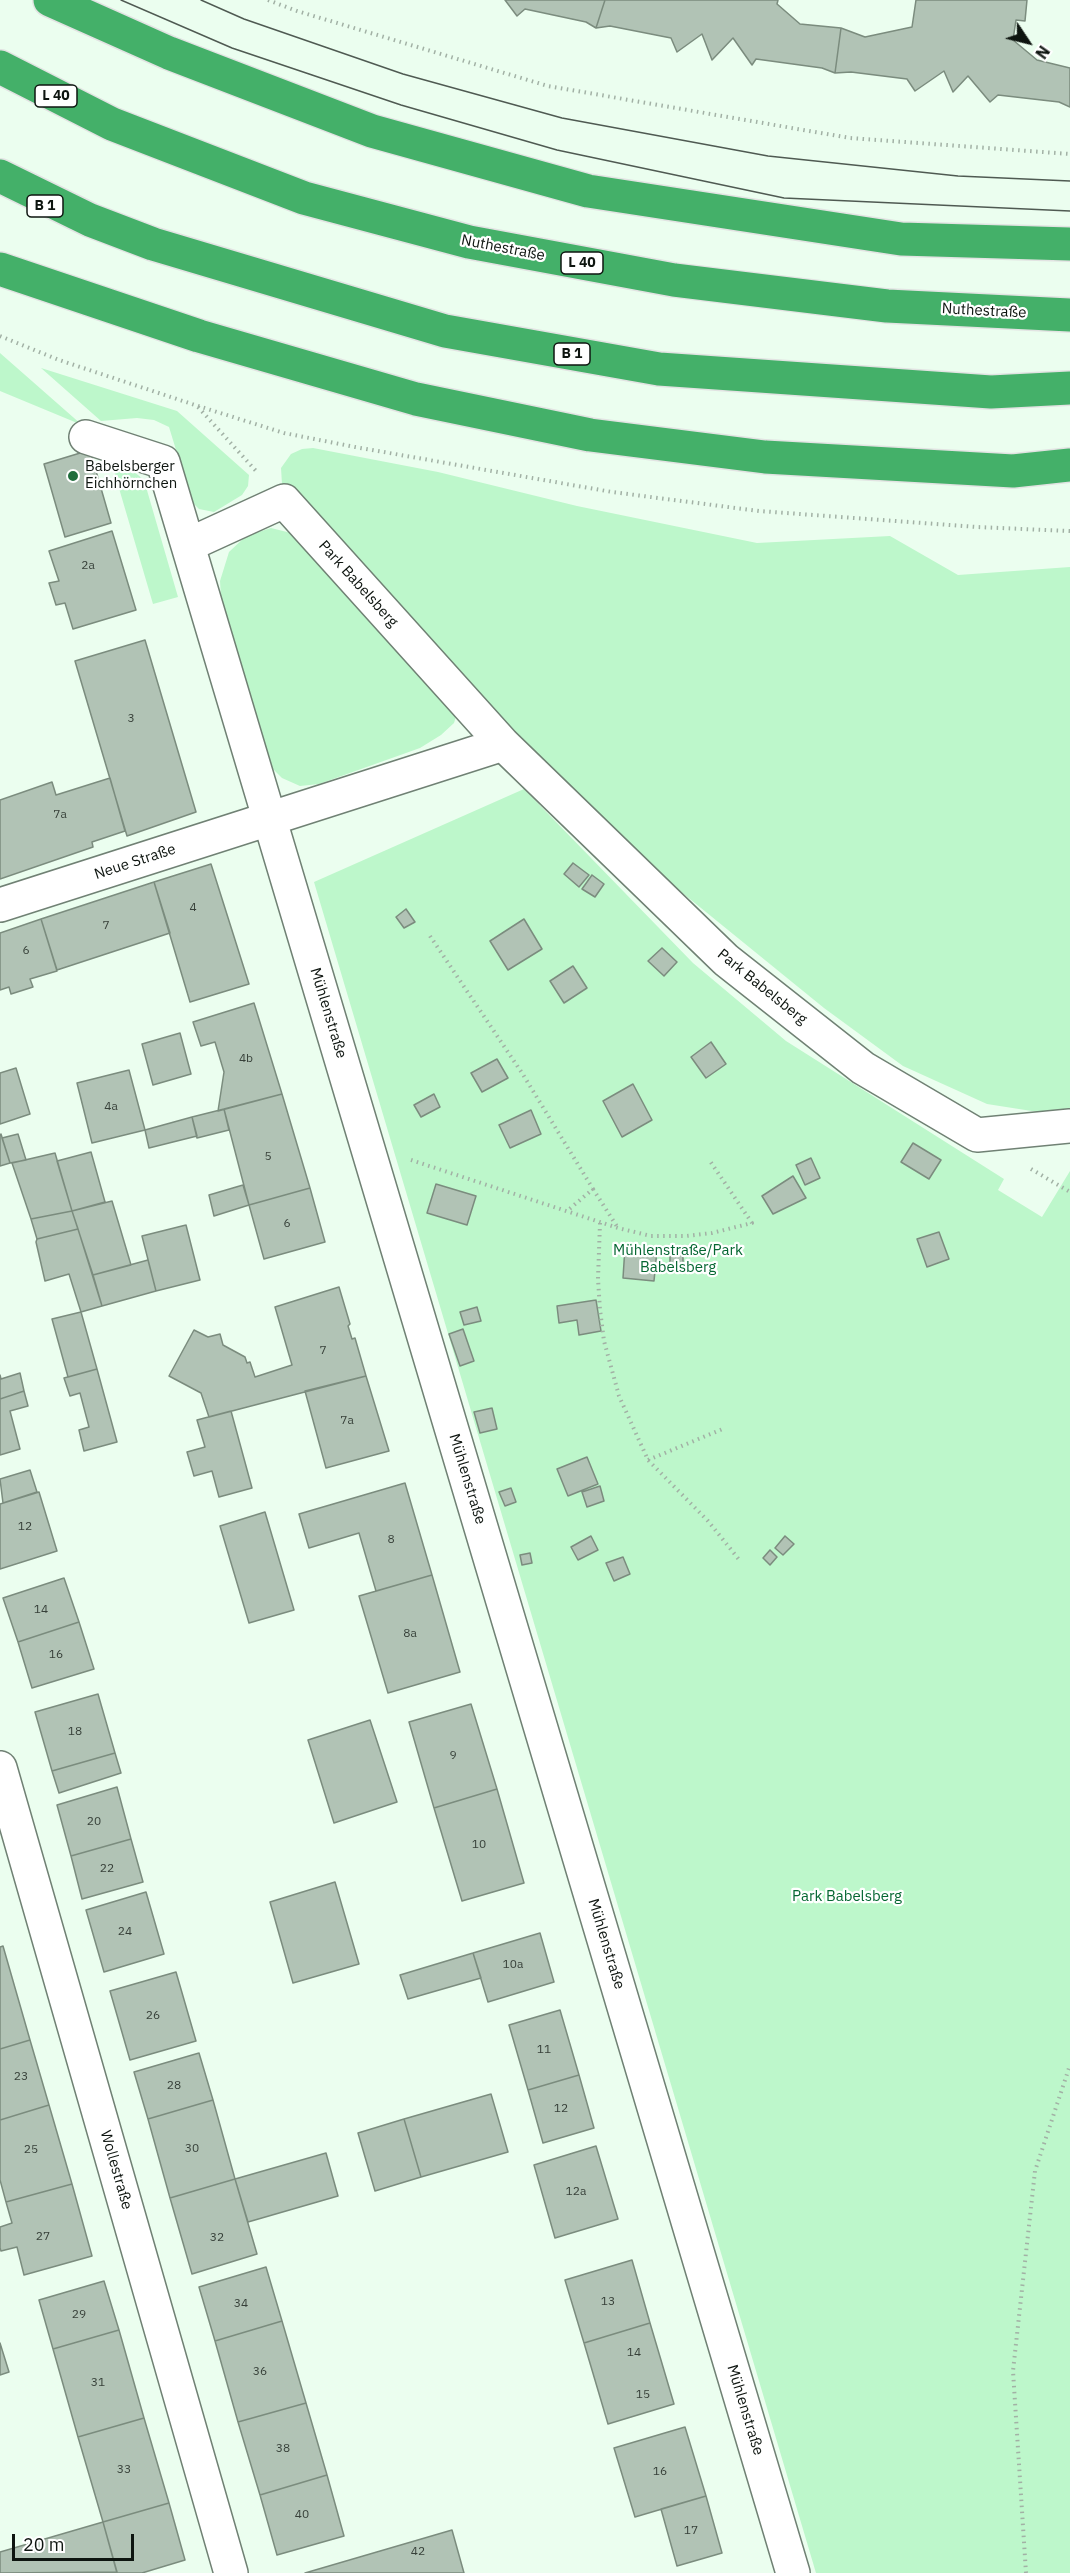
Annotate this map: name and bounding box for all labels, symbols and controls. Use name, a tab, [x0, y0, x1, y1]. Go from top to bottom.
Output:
north arrow	[998, 12, 1058, 72]
text: N	[1031, 42, 1054, 63]
road number: L 40	[35, 85, 77, 107]
road number: B 1	[27, 195, 63, 217]
street label: Nuthestraße	[460, 231, 546, 265]
road number: L 40	[561, 252, 603, 274]
street label: Nuthestraße	[941, 300, 1027, 322]
road number: B 1	[554, 343, 590, 365]
place label: Babelsberger Eichhörnchen	[85, 458, 177, 493]
marker: Babelsberger Eichhörnchen	[66, 469, 80, 483]
street label: Park Babelsberg	[314, 537, 402, 631]
house number: 2a	[81, 559, 95, 573]
house number: 3	[127, 712, 135, 726]
house number: 7a	[53, 808, 67, 822]
street label: Neue Straße	[92, 840, 178, 884]
house number: 4	[189, 901, 197, 915]
house number: 7	[102, 919, 110, 933]
house number: 6	[22, 944, 30, 958]
street label: Park Babelsberg	[714, 945, 810, 1029]
street label: Mühlenstraße	[306, 966, 350, 1060]
house number: 4b	[239, 1052, 253, 1066]
house number: 4a	[104, 1100, 118, 1114]
house number: 5	[264, 1150, 272, 1164]
house number: 6	[283, 1217, 291, 1231]
park label: Mühlenstraße/Park Babelsberg	[613, 1242, 743, 1277]
house number: 7	[319, 1344, 327, 1358]
house number: 7a	[340, 1414, 354, 1428]
street label: Mühlenstraße	[445, 1432, 489, 1526]
house number: 12	[18, 1520, 32, 1534]
house number: 8	[387, 1533, 395, 1547]
house number: 14	[34, 1603, 48, 1617]
house number: 8a	[403, 1627, 417, 1641]
house number: 16	[49, 1648, 63, 1662]
house number: 18	[68, 1725, 82, 1739]
house number: 9	[449, 1749, 457, 1763]
house number: 20	[87, 1815, 101, 1829]
house number: 10	[472, 1838, 486, 1852]
house number: 22	[100, 1862, 114, 1876]
park label: Park Babelsberg	[792, 1888, 902, 1906]
street label: Mühlenstraße	[584, 1897, 628, 1991]
house number: 24	[118, 1925, 132, 1939]
house number: 10a	[503, 1958, 523, 1972]
house number: 26	[146, 2009, 160, 2023]
house number: 11	[537, 2043, 551, 2057]
house number: 23	[14, 2070, 28, 2084]
house number: 28	[167, 2079, 181, 2093]
house number: 12	[554, 2102, 568, 2116]
street label: Wollestraße	[96, 2128, 136, 2212]
house number: 30	[185, 2142, 199, 2156]
house number: 25	[24, 2143, 38, 2157]
house number: 12a	[566, 2185, 586, 2199]
house number: 27	[36, 2230, 50, 2244]
house number: 32	[210, 2231, 224, 2245]
house number: 13	[601, 2295, 615, 2309]
house number: 34	[234, 2297, 248, 2311]
house number: 29	[72, 2308, 86, 2322]
house number: 14	[627, 2346, 641, 2360]
street label: Mühlenstraße	[723, 2363, 767, 2457]
house number: 36	[253, 2365, 267, 2379]
house number: 31	[91, 2376, 105, 2390]
house number: 15	[636, 2388, 650, 2402]
house number: 38	[276, 2442, 290, 2456]
house number: 33	[117, 2463, 131, 2477]
house number: 16	[653, 2465, 667, 2479]
house number: 40	[295, 2508, 309, 2522]
scale bar	[15, 2522, 136, 2560]
house number: 17	[684, 2524, 698, 2538]
text: 20 m	[23, 2533, 65, 2556]
house number: 42	[411, 2545, 425, 2559]

